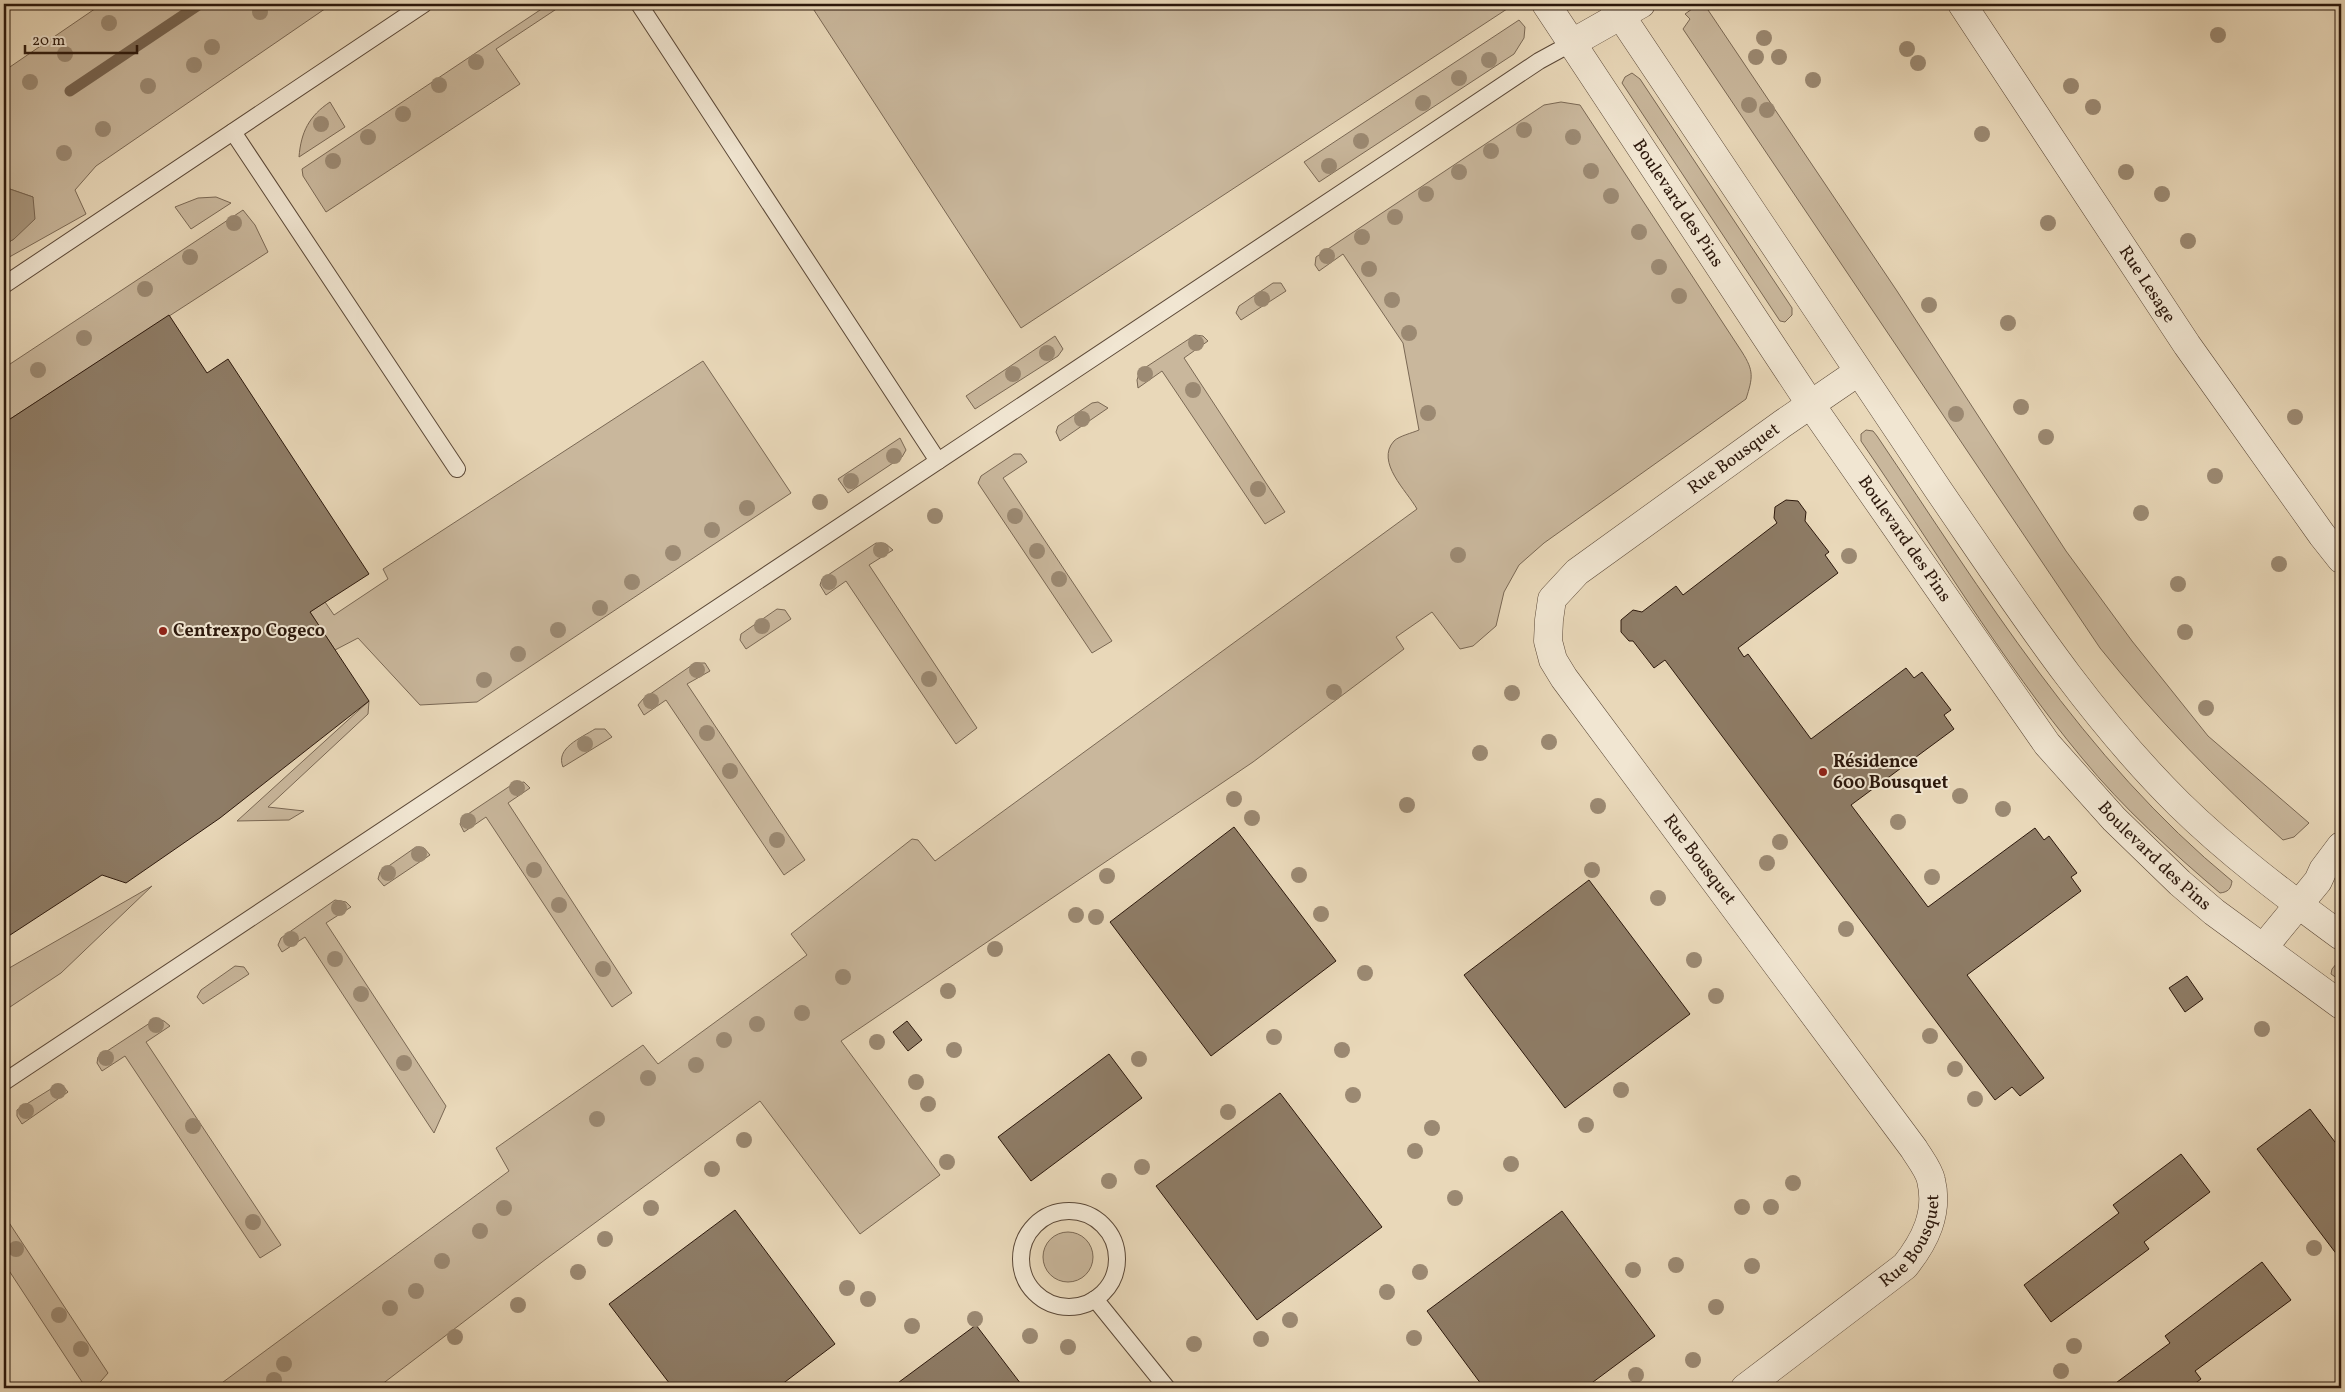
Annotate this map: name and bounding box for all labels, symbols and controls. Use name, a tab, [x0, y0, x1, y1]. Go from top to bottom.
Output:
scale bar	[25, 22, 138, 54]
text: 20 m	[32, 31, 65, 52]
street label: Boulevard des Pins	[1626, 134, 1729, 272]
street label: Rue Lesage	[2112, 241, 2182, 328]
street label: Rue Bousquet	[1683, 417, 1785, 501]
street label: Boulevard des Pins	[1852, 471, 1957, 607]
place label: Centrexpo Cogeco	[173, 619, 325, 644]
marker: Centrexpo Cogeco	[157, 625, 169, 637]
place label: Résidence 600 Bousquet	[1833, 750, 1948, 796]
marker: Résidence 600 Bousquet	[1817, 766, 1829, 778]
street label: Boulevard des Pins	[2092, 796, 2216, 917]
street label: Rue Bousquet	[1656, 809, 1742, 911]
street label: Rue Bousquet	[1874, 1194, 1946, 1294]

